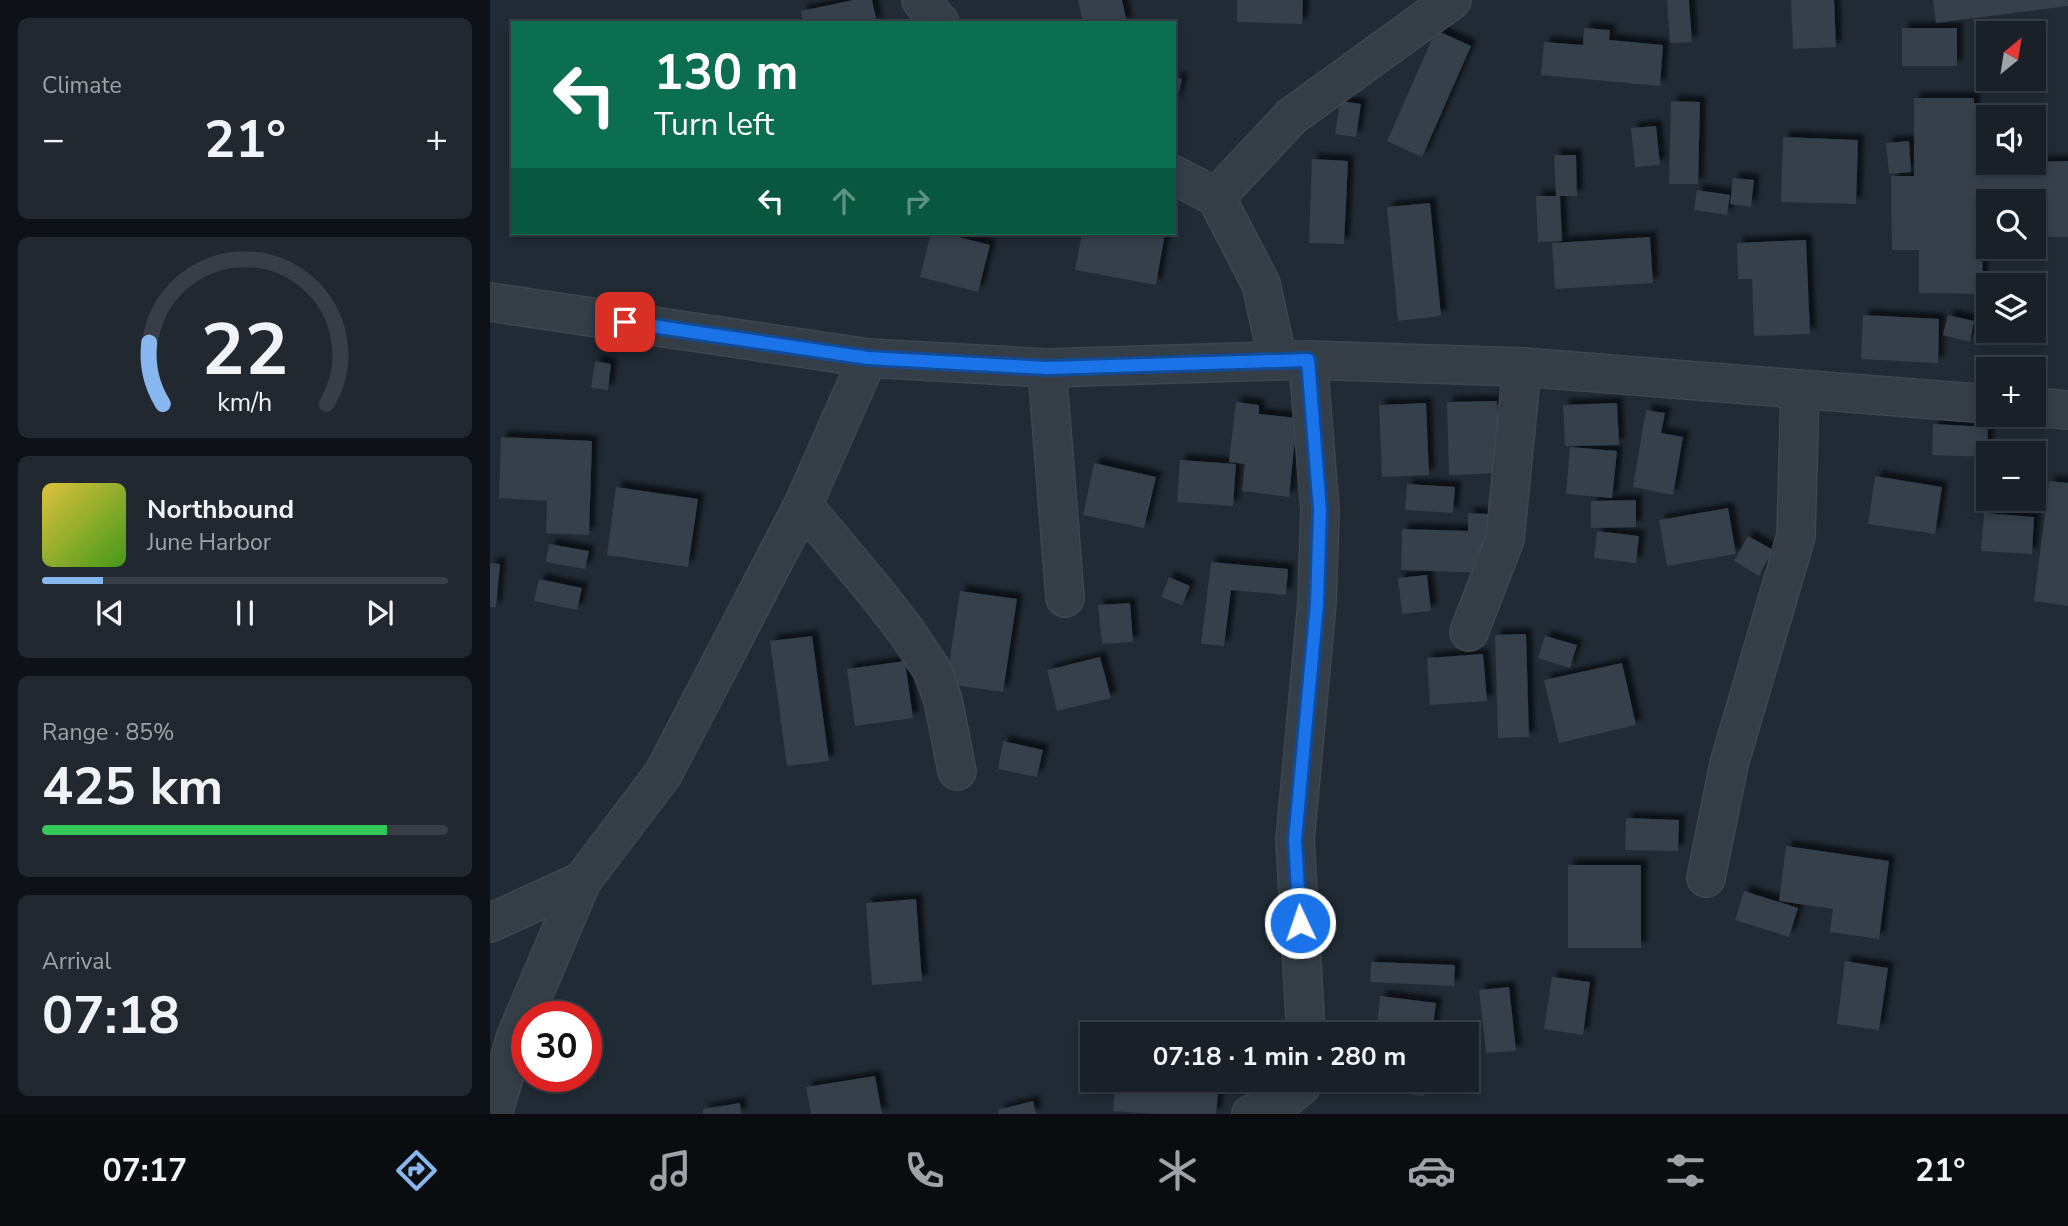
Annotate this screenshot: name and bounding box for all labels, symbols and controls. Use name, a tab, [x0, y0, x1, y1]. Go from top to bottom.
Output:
north arrow	[1976, 21, 2046, 91]
map controls	[1976, 21, 2046, 511]
text: 130 m	[654, 39, 798, 106]
icon: left	[539, 49, 630, 140]
text: Climate	[42, 70, 122, 101]
text: Turn left	[654, 103, 774, 146]
text: 21°	[204, 104, 286, 175]
button: sound	[1976, 105, 2046, 175]
text: −	[42, 114, 65, 165]
text: +	[425, 114, 448, 165]
icon: left	[752, 182, 790, 220]
icon: ahead	[825, 182, 863, 220]
icon: right	[898, 182, 936, 220]
button: search	[1976, 189, 2046, 259]
button: layers	[1976, 273, 2046, 343]
pin	[595, 292, 655, 352]
text: 22	[201, 300, 289, 400]
icon: arrive	[606, 303, 644, 341]
button: +	[1976, 357, 2046, 427]
text: km/h	[217, 386, 273, 420]
button: −	[1976, 441, 2046, 511]
text: Northbound	[147, 492, 294, 527]
text: June Harbor	[147, 527, 271, 558]
icon: previous	[91, 594, 129, 632]
icon: pause	[226, 594, 264, 632]
icon: next	[361, 594, 399, 632]
text: Range · 85%	[42, 717, 174, 748]
text: 425 km	[42, 751, 223, 822]
position arrow	[1263, 886, 1337, 960]
text: Arrival	[42, 946, 111, 977]
text: 07:18	[42, 980, 180, 1051]
speed limit sign: 30	[511, 1001, 602, 1092]
text: 07:18 · 1 min · 280 m	[1153, 1039, 1406, 1074]
icon: directions	[392, 1146, 441, 1195]
icon: music	[646, 1146, 695, 1195]
icon: phone	[900, 1146, 949, 1195]
icon: climate	[1153, 1146, 1202, 1195]
icon: car	[1407, 1146, 1456, 1195]
icon: filters	[1661, 1146, 1710, 1195]
text: 07:17	[102, 1149, 187, 1192]
text: 21°	[1915, 1149, 1965, 1192]

